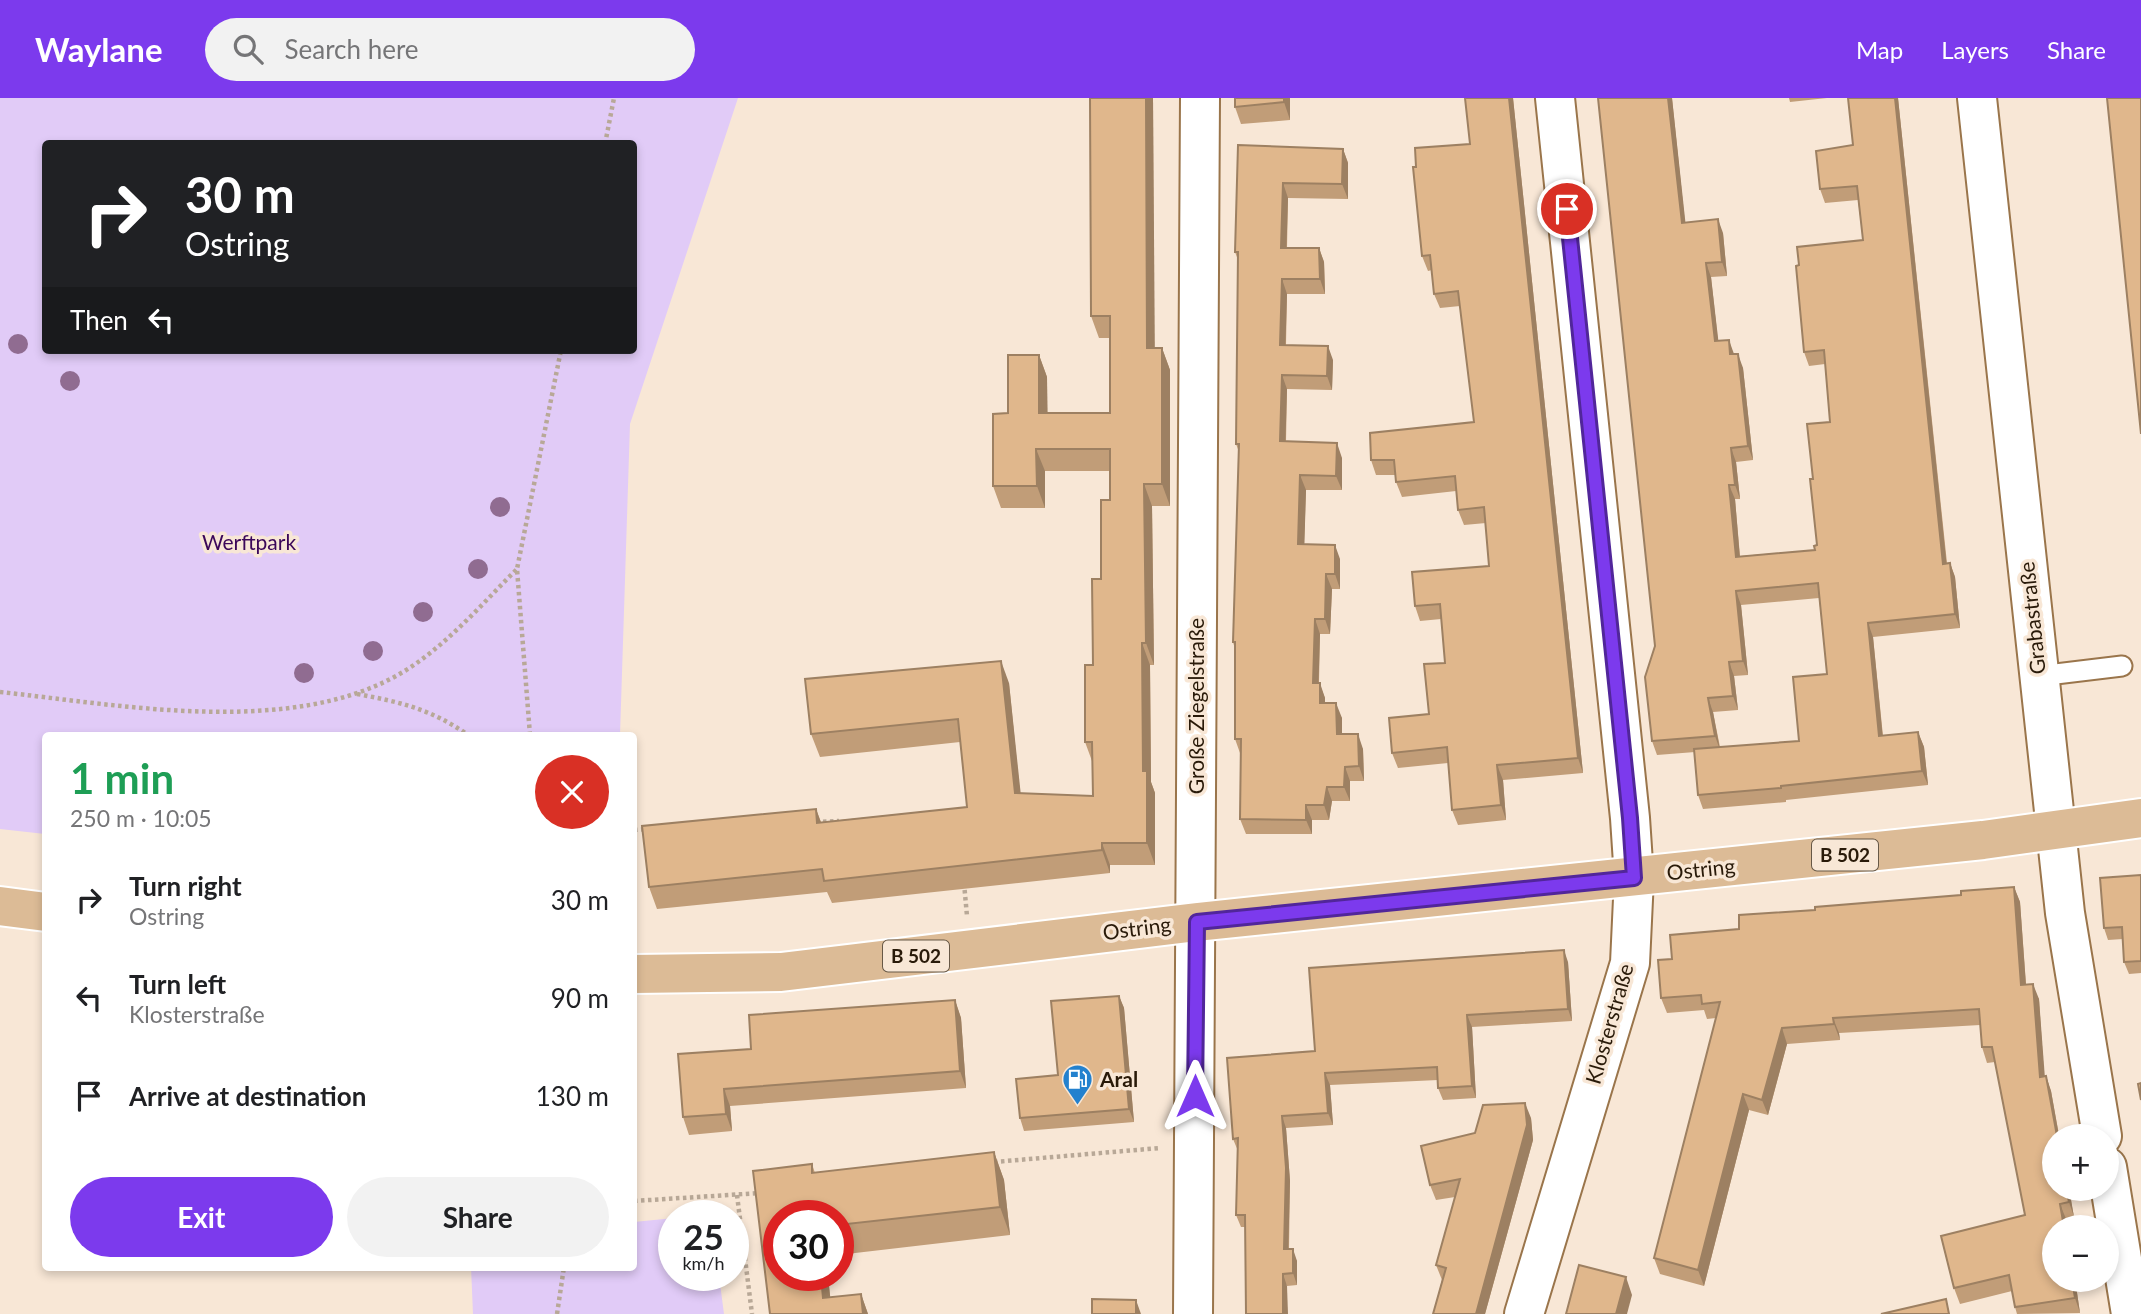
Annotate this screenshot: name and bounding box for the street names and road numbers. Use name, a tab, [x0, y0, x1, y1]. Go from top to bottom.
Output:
street label: Grabastraße	[2013, 561, 2050, 676]
street label: Große Ziegelstraße	[1183, 618, 1208, 794]
road number: B 502	[1812, 840, 1878, 870]
street label: Ostring	[1665, 852, 1736, 885]
street label: Ostring	[1101, 911, 1172, 944]
road number: B 502	[883, 940, 949, 972]
street label: Klosterstraße	[1579, 961, 1638, 1087]

